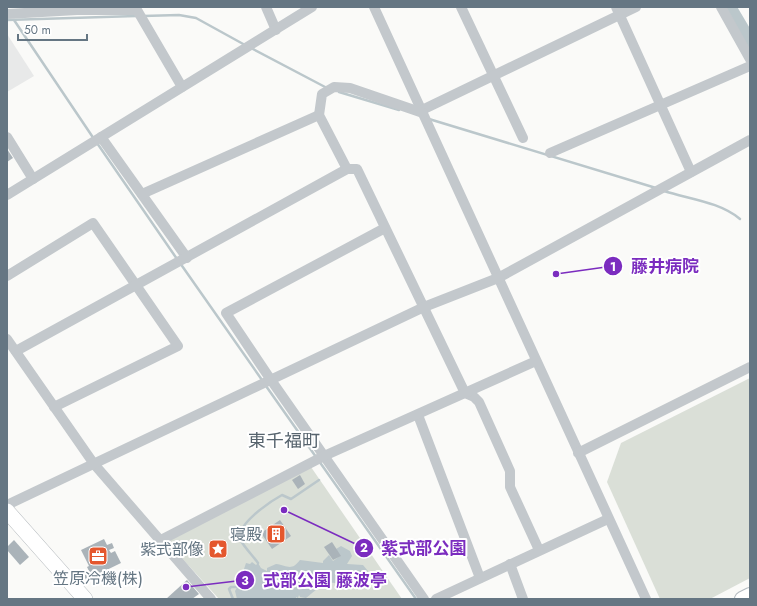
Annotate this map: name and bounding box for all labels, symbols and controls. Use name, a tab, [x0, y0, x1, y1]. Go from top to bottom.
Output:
scale bar	[18, 16, 87, 42]
text: 50 m	[24, 21, 51, 39]
callout: 藤井病院	[603, 252, 707, 281]
text: 藤井病院	[631, 254, 699, 278]
text: 1	[610, 258, 616, 276]
district label: 東千福町	[248, 428, 320, 454]
place label: 寝殿	[230, 523, 262, 546]
building icon: 寝殿	[265, 523, 287, 545]
callout: 紫式部公園	[354, 533, 475, 562]
text: 紫式部公園	[382, 536, 467, 560]
place label: 紫式部像	[140, 538, 204, 561]
place icon: 紫式部像	[207, 538, 229, 560]
text: 2	[360, 539, 368, 557]
office icon: 笠原冷機(株)	[87, 545, 109, 567]
callout: 式部公園 藤波亭	[235, 566, 395, 595]
place label: 笠原冷機(株)	[53, 567, 143, 590]
text: 式部公園 藤波亭	[263, 568, 387, 592]
text: 3	[241, 572, 249, 590]

